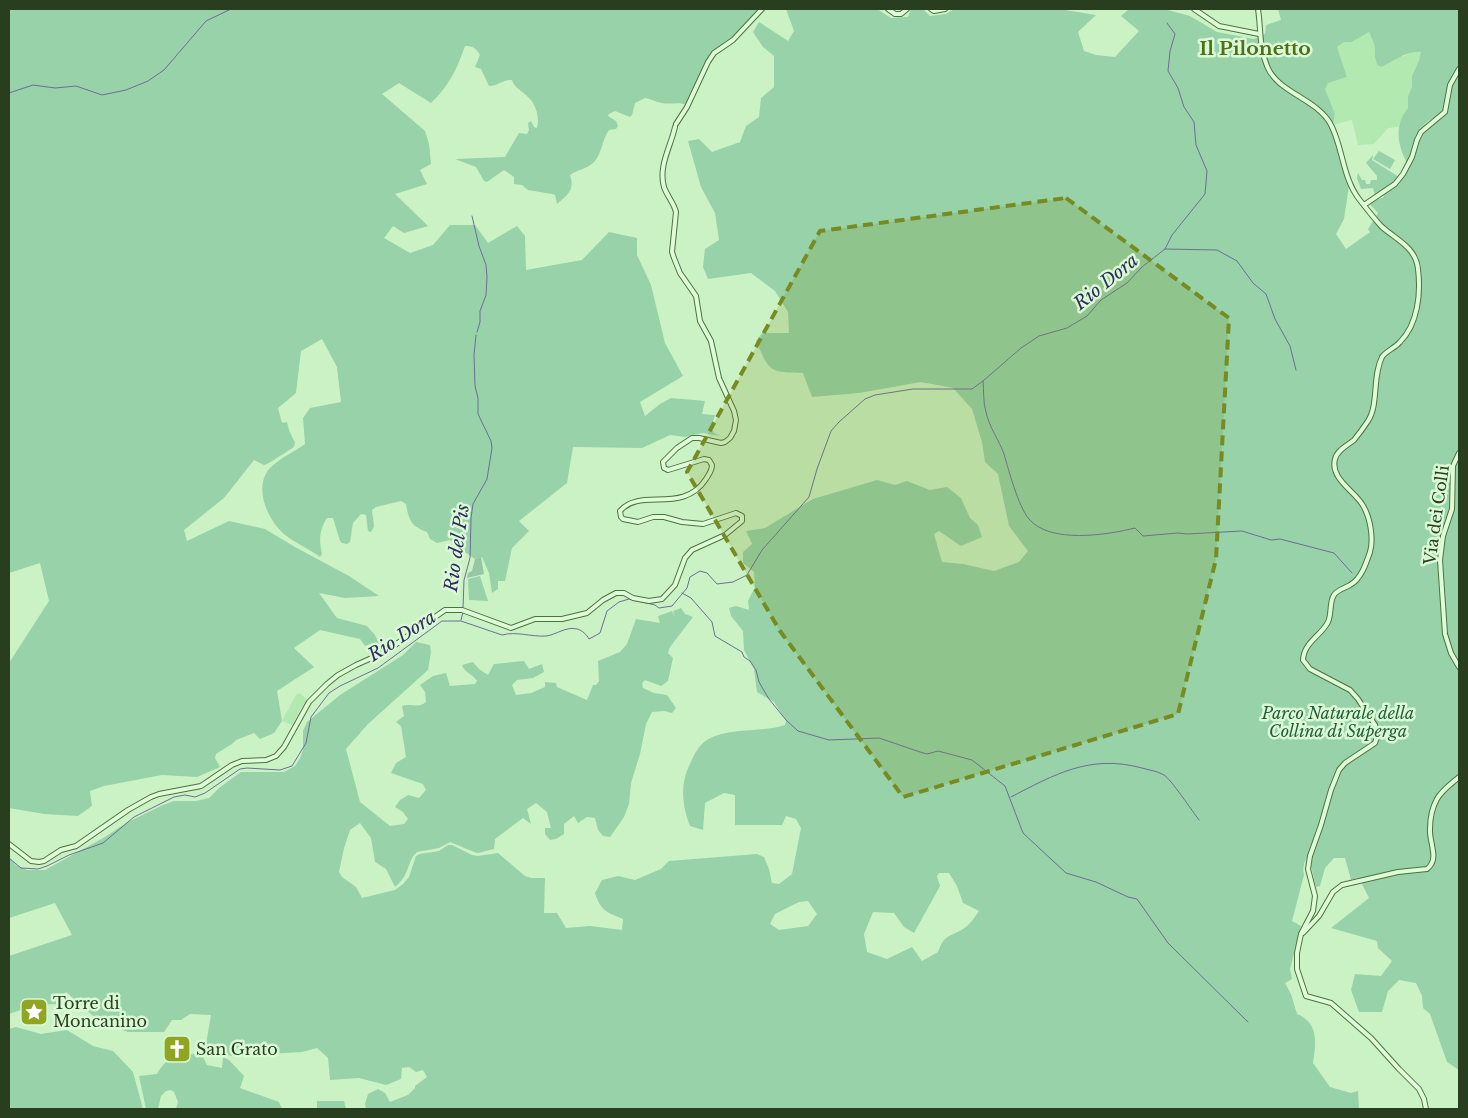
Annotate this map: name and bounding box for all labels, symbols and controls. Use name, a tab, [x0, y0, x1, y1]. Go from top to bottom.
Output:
district label: Il Pilonetto	[1199, 37, 1311, 60]
water label: Rio Dora	[1068, 249, 1143, 315]
street label: Via dei Colli	[1419, 463, 1453, 567]
water label: Rio del Pis	[440, 503, 474, 594]
water label: Rio Dora	[363, 606, 440, 667]
park label: Parco Naturale della Collina di Superga	[1261, 703, 1414, 741]
place label: Torre di Moncanino	[53, 993, 147, 1031]
place icon: Torre di Moncanino	[19, 997, 49, 1027]
church icon: San Grato	[162, 1034, 192, 1064]
place label: San Grato	[196, 1039, 278, 1059]

